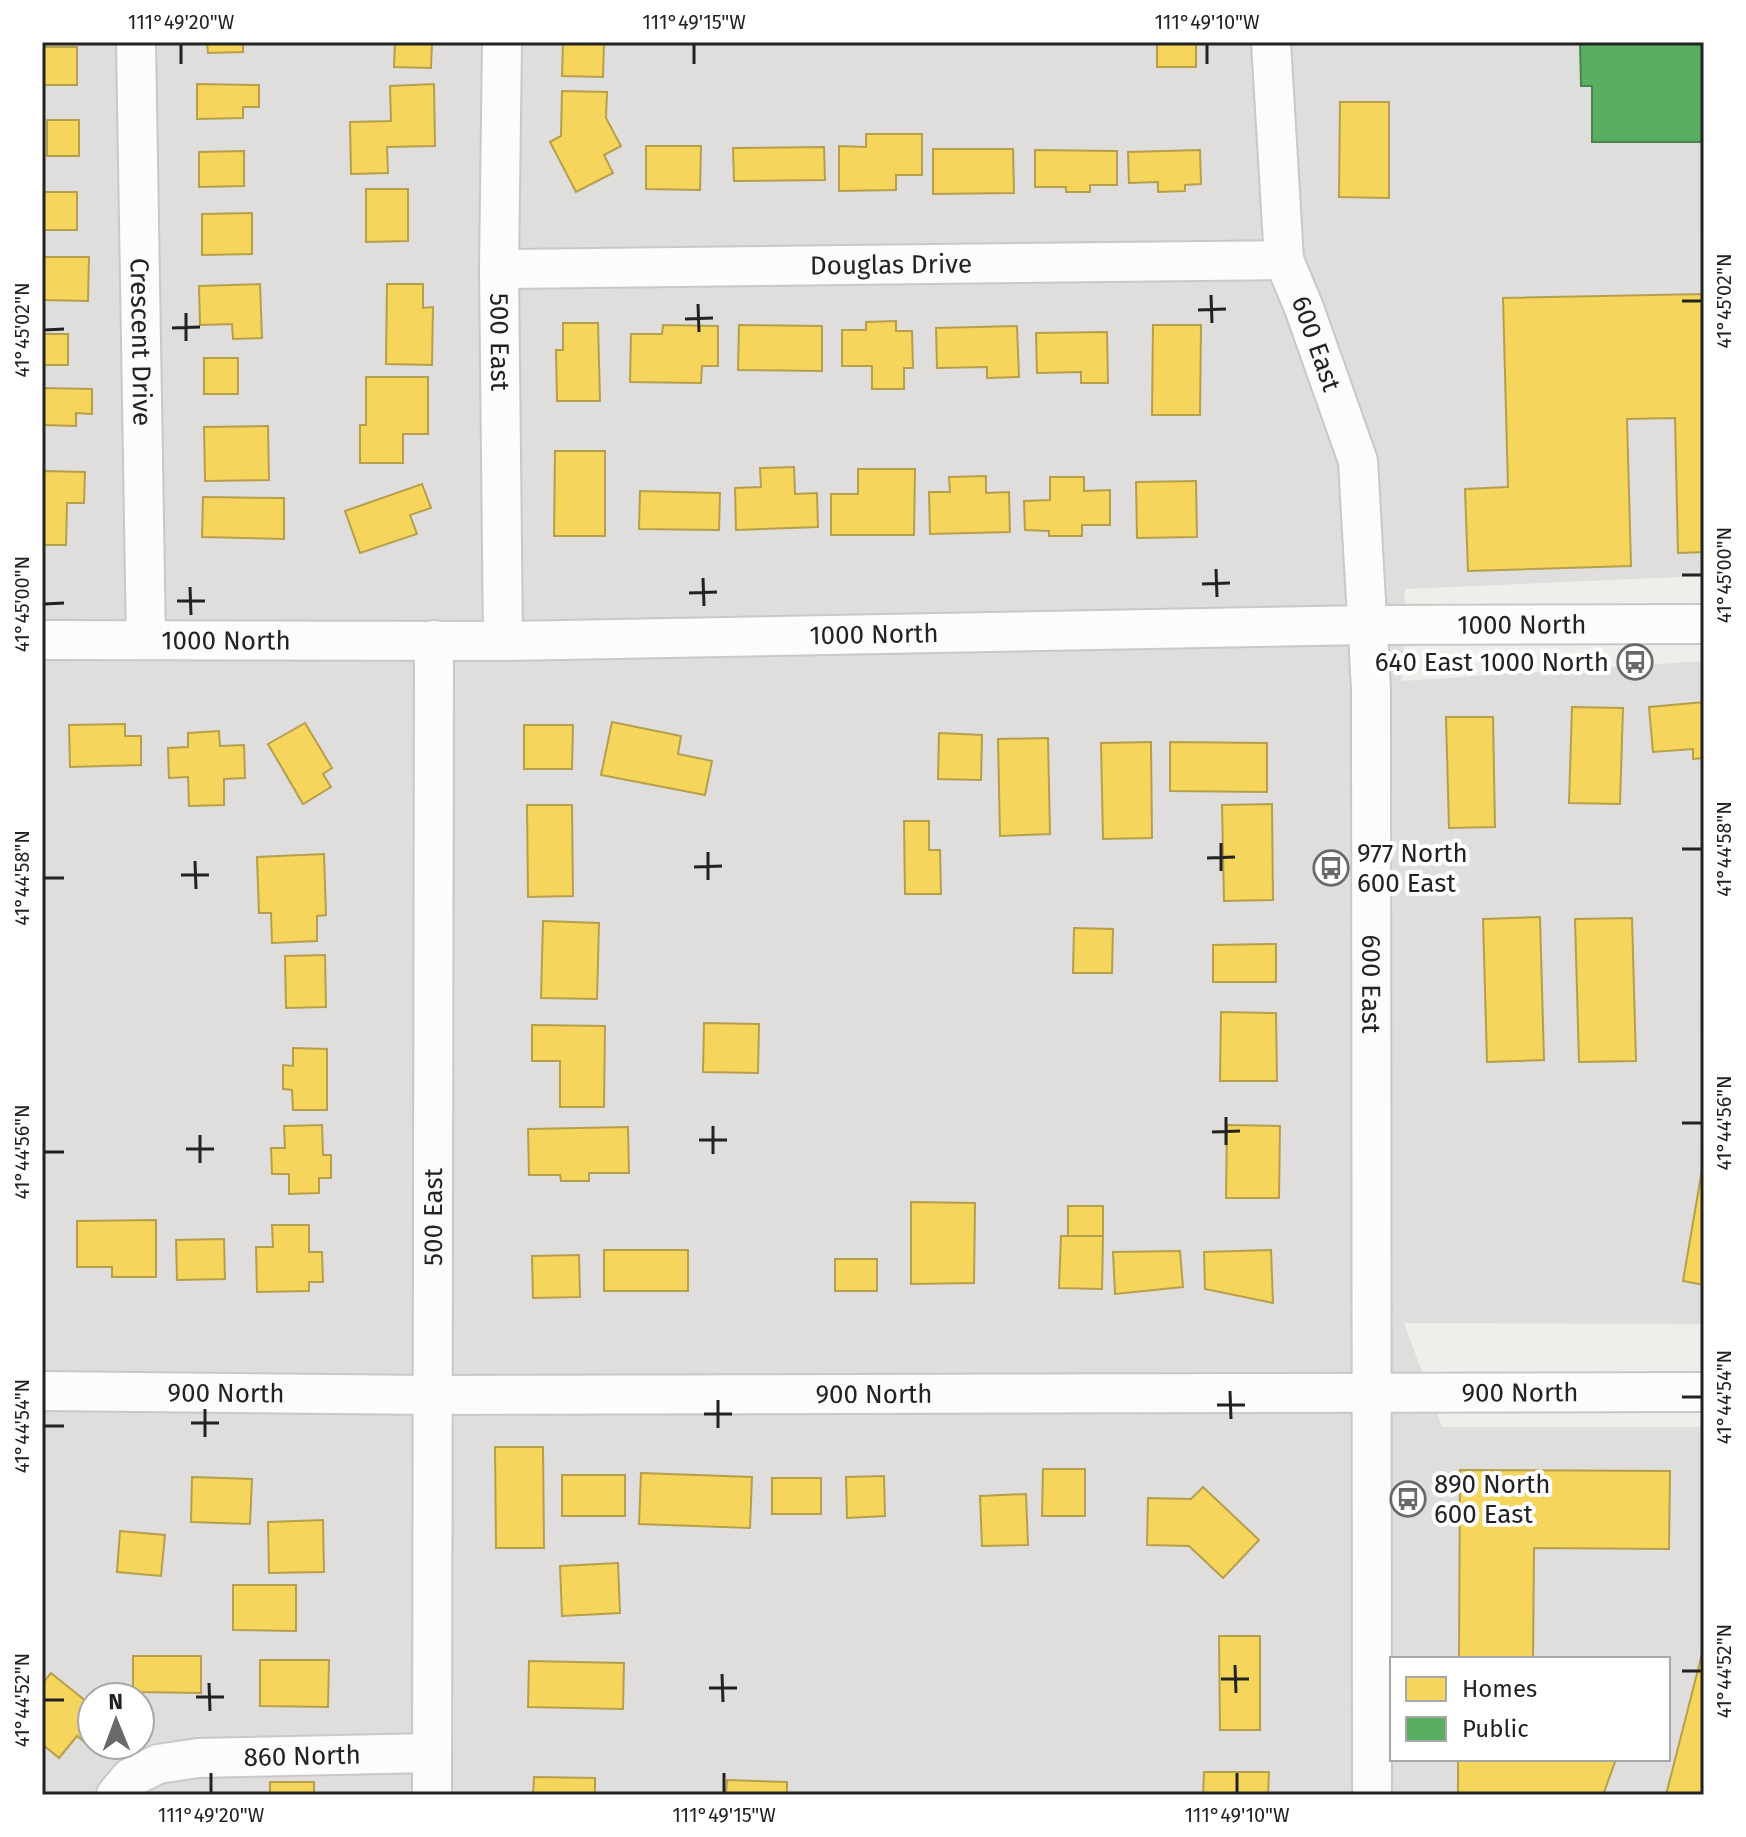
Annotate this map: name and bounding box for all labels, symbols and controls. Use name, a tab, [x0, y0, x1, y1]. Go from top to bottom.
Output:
text: 111°49'20"W	[128, 10, 235, 34]
text: 111°49'15"W	[642, 10, 746, 34]
text: 111°49'10"W	[1154, 10, 1260, 34]
street label: Douglas Drive	[810, 249, 972, 281]
text: 41°45'02"N	[1712, 253, 1736, 349]
street label: Crescent Drive	[124, 258, 157, 426]
text: 41°45'02"N	[10, 282, 34, 378]
street label: 600 East	[1285, 291, 1347, 396]
street label: 500 East	[483, 293, 515, 392]
text: 41°45'00"N	[1712, 527, 1736, 623]
text: 41°45'00"N	[10, 556, 34, 652]
street label: 1000 North	[1457, 609, 1587, 641]
street label: 1000 North	[809, 618, 939, 651]
street label: 1000 North	[161, 625, 291, 657]
bus stop icon: 640 East 1000 North	[1616, 643, 1654, 681]
place label: 640 East 1000 North	[1375, 647, 1609, 678]
text: 41°44'58"N	[1712, 801, 1736, 897]
text: 41°44'58"N	[10, 830, 34, 926]
place label: 977 North 600 East	[1357, 838, 1468, 899]
bus stop icon: 977 North 600 East	[1312, 849, 1350, 887]
street label: 600 East	[1355, 935, 1386, 1034]
text: 41°44'56"N	[1712, 1075, 1736, 1171]
text: 41°44'56"N	[10, 1104, 34, 1200]
street label: 500 East	[418, 1167, 449, 1266]
text: 41°44'54"N	[1712, 1350, 1736, 1444]
street label: 900 North	[167, 1377, 285, 1409]
street label: 900 North	[1461, 1377, 1579, 1409]
text: 41°44'54"N	[10, 1379, 34, 1473]
street label: 900 North	[815, 1379, 933, 1410]
place label: 890 North 600 East	[1434, 1469, 1551, 1530]
bus stop icon: 890 North 600 East	[1389, 1480, 1427, 1518]
text: 41°44'52"N	[1712, 1624, 1736, 1718]
text: 41°44'52"N	[10, 1653, 34, 1747]
legend	[1390, 1657, 1670, 1761]
text: Homes	[1462, 1675, 1537, 1703]
north arrow	[76, 1681, 156, 1761]
text: N	[108, 1688, 123, 1715]
text: Public	[1462, 1715, 1529, 1743]
street label: 860 North	[243, 1740, 361, 1773]
text: 111°49'20"W	[158, 1803, 265, 1827]
text: 111°49'15"W	[672, 1803, 776, 1827]
text: 111°49'10"W	[1184, 1803, 1290, 1827]

